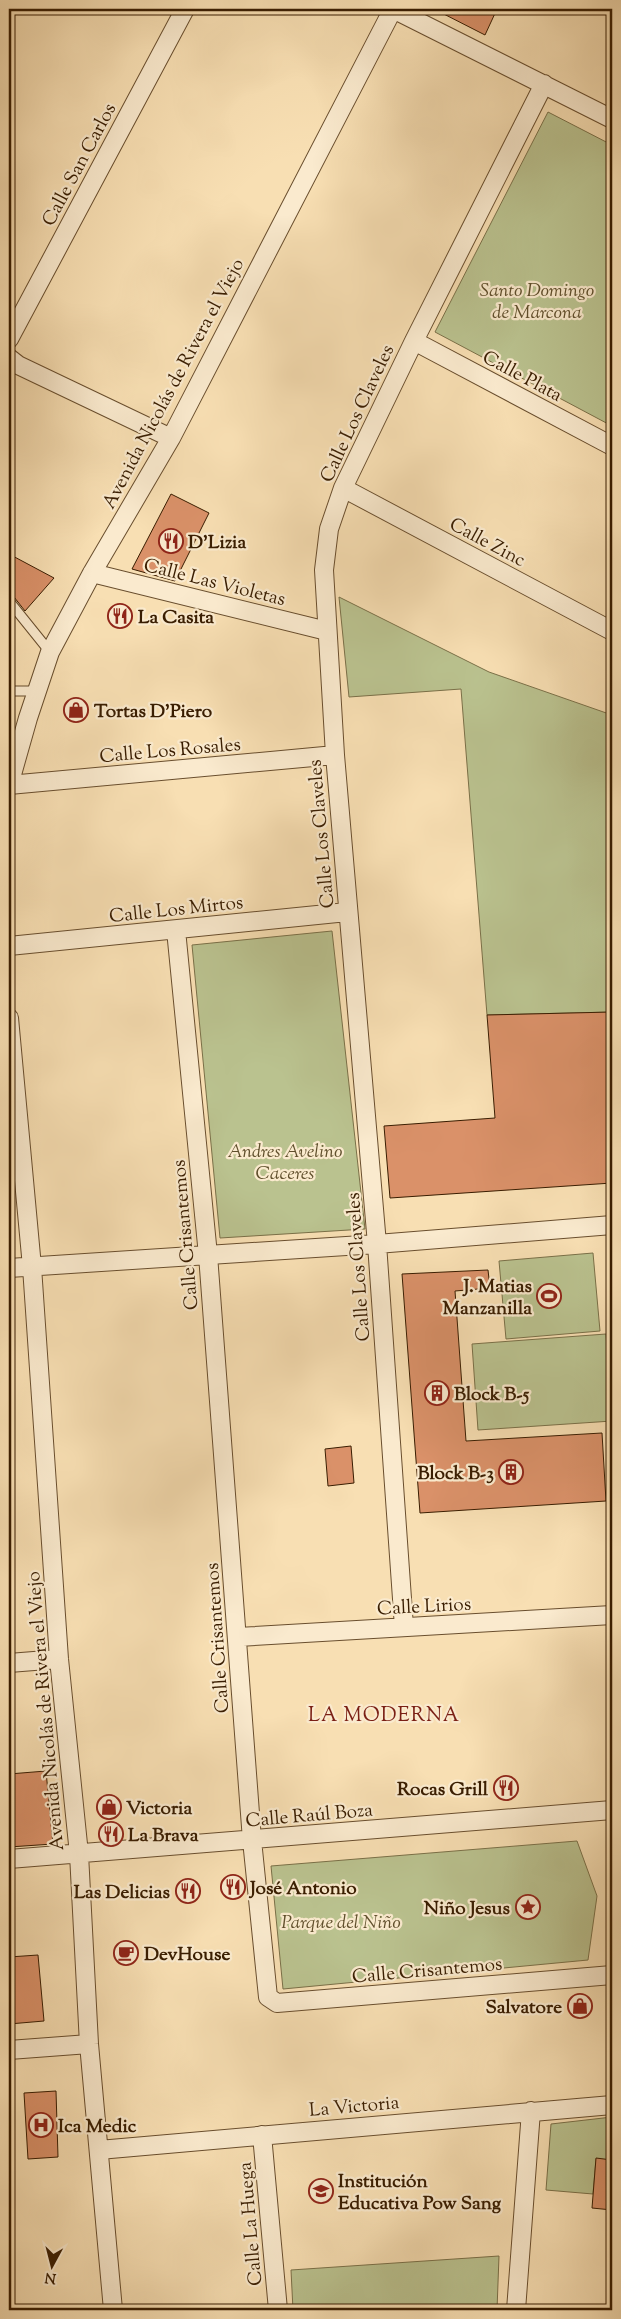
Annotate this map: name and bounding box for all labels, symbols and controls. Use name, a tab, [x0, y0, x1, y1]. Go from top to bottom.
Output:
street label: Calle San Carlos	[36, 99, 124, 232]
street label: Avenida Nicolás de Rivera el Viejo	[97, 254, 252, 514]
park label: Santo Domingo de Marcona	[480, 278, 594, 327]
street label: Calle Los Claveles	[315, 341, 402, 487]
street label: Calle Plata	[477, 345, 567, 410]
street label: Calle Zinc	[444, 512, 530, 575]
restaurant icon: D'Lizia	[158, 528, 184, 554]
place label: D'Lizia	[188, 530, 246, 557]
street label: Calle Las Violetas	[141, 553, 288, 614]
restaurant icon: La Casita	[107, 603, 133, 629]
place label: La Casita	[138, 605, 214, 632]
shop icon: Tortas D'Piero	[63, 697, 89, 723]
place label: Tortas D'Piero	[94, 699, 213, 726]
street label: Calle Los Rosales	[98, 732, 242, 771]
street label: Calle Los Claveles	[303, 758, 342, 909]
street label: Calle Los Mirtos	[108, 890, 245, 931]
park label: Andres Avelino Caceres	[228, 1139, 342, 1188]
street label: Calle Crisantemos	[166, 1159, 207, 1311]
street label: Calle Los Claveles	[341, 1191, 378, 1342]
place label: J. Matias Manzanilla	[443, 1274, 533, 1323]
sports icon: J. Matias Manzanilla	[536, 1283, 562, 1309]
building icon: Block B-5	[424, 1380, 450, 1406]
place label: Block B-5	[454, 1382, 530, 1409]
building icon: Block B-3	[498, 1459, 524, 1485]
place label: Block B-3	[418, 1461, 494, 1488]
street label: Calle Crisantemos	[200, 1562, 237, 1714]
street label: Avenida Nicolás de Rivera el Viejo	[21, 1570, 72, 1851]
street label: Calle Lirios	[376, 1592, 472, 1623]
district label: LA MODERNA	[308, 1702, 460, 1731]
restaurant icon: Rocas Grill	[493, 1775, 519, 1801]
place label: Rocas Grill	[397, 1777, 489, 1804]
shop icon: Victoria	[96, 1794, 122, 1820]
place label: Victoria	[126, 1796, 192, 1823]
street label: Calle Raúl Boza	[244, 1797, 374, 1836]
restaurant icon: La Brava	[98, 1821, 124, 1847]
place label: La Brava	[128, 1823, 199, 1850]
restaurant icon: José Antonio	[220, 1874, 246, 1900]
place label: José Antonio	[248, 1876, 357, 1903]
restaurant icon: Las Delicias	[175, 1878, 201, 1904]
place label: Las Delicias	[74, 1880, 171, 1907]
place icon: Niño Jesus	[515, 1894, 541, 1920]
place label: Niño Jesus	[424, 1896, 511, 1923]
park label: Parque del Niño	[281, 1910, 401, 1937]
cafe icon: DevHouse	[113, 1940, 139, 1966]
place label: DevHouse	[144, 1942, 230, 1969]
street label: Calle Crisantemos	[351, 1951, 503, 1992]
shop icon: Salvatore	[567, 1993, 593, 2019]
place label: Salvatore	[485, 1995, 562, 2022]
street label: La Victoria	[308, 2090, 401, 2125]
hospital icon: Ica Medic	[28, 2112, 54, 2138]
place label: Ica Medic	[58, 2114, 137, 2141]
street label: Calle La Huega	[233, 2160, 270, 2287]
place label: Institución Educativa Pow Sang	[338, 2169, 502, 2218]
school or university icon: Institución Educativa Pow Sang	[308, 2178, 334, 2204]
north arrow	[28, 2242, 78, 2292]
text: N	[44, 2266, 57, 2288]

